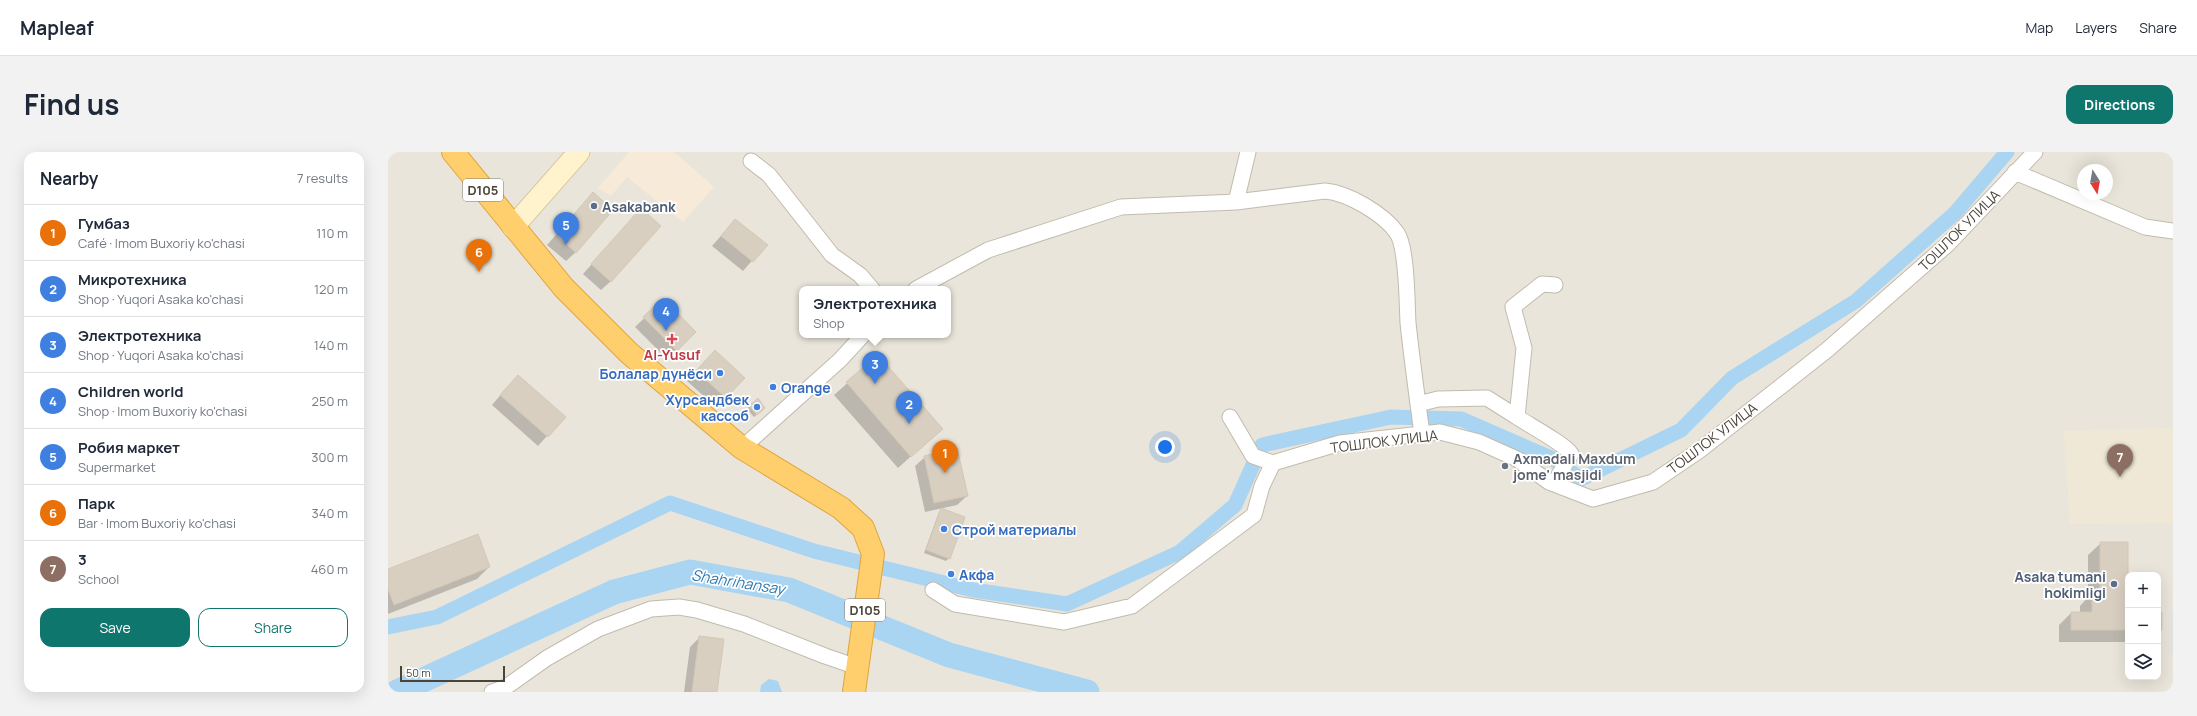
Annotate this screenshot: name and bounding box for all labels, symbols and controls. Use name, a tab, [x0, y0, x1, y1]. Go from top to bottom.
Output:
text: Mapleaf	[20, 15, 94, 41]
text: Map	[2025, 18, 2053, 37]
text: Layers	[2075, 18, 2117, 37]
text: Share	[2139, 18, 2177, 37]
text: Find us	[24, 85, 119, 123]
button: Directions	[2066, 85, 2173, 124]
north arrow	[2077, 164, 2113, 200]
text: Nearby	[40, 167, 98, 190]
text: 7 results	[297, 169, 348, 187]
road number: D105	[463, 179, 503, 201]
street label: ТОШЛОК УЛИЦА	[1914, 185, 2004, 275]
place label: Asakabank	[602, 197, 676, 216]
marker: Asakabank	[589, 201, 599, 211]
pin: 5	[553, 212, 579, 245]
text: Гумбаз	[78, 213, 130, 234]
text: 1	[50, 224, 56, 242]
text: 110 m	[316, 224, 348, 242]
text: Café · lmom Buxoriy ko'chasi	[78, 234, 245, 252]
pin: 6	[466, 239, 492, 272]
text: Микротехника	[78, 269, 187, 290]
text: 2	[49, 280, 57, 298]
text: 120 m	[314, 280, 348, 298]
popup	[799, 286, 951, 338]
text: Shop · Yuqori Asaka ko'chasi	[78, 290, 243, 308]
text: Электротехника	[813, 293, 937, 314]
pin: 4	[653, 298, 679, 331]
text: Shop	[813, 314, 844, 332]
text: Электротехника	[78, 325, 201, 346]
marker: Al-Yusuf	[667, 334, 677, 344]
text: 3	[49, 336, 57, 354]
text: 140 m	[314, 336, 348, 354]
place label: Al-Yusuf	[644, 345, 701, 364]
text: Shop · Yuqori Asaka ko'chasi	[78, 346, 243, 364]
pin: 3	[862, 351, 888, 384]
place label: Болалар дунёси	[600, 364, 712, 383]
marker: Болалар дунёси	[715, 368, 725, 378]
place label: Orange	[781, 378, 831, 397]
text: Children world	[78, 381, 184, 402]
marker: Orange	[768, 382, 778, 392]
place label: Хурсандбек кассоб	[665, 390, 749, 425]
pin: 2	[896, 391, 922, 424]
text: 4	[49, 392, 57, 410]
text: 250 m	[312, 392, 348, 410]
street label: ТОШЛОК УЛИЦА	[1663, 398, 1761, 478]
text: Shop · lmom Buxoriy ko'chasi	[78, 402, 247, 420]
marker: Хурсандбек кассоб	[752, 402, 762, 412]
street label: ТОШЛОК УЛИЦА	[1329, 425, 1439, 457]
text: Робия маркет	[78, 437, 180, 458]
your location	[1155, 437, 1175, 457]
pin: 1	[932, 440, 958, 473]
pin: 7	[2107, 444, 2133, 477]
text: 5	[49, 448, 57, 466]
text: 300 m	[311, 448, 348, 466]
place label: Axmadali Maxdum jome' masjidi	[1512, 449, 1636, 484]
text: Supermarket	[78, 458, 156, 476]
marker: Axmadali Maxdum jome' masjidi	[1500, 461, 1510, 471]
text: Парк	[78, 493, 115, 514]
text: 6	[49, 504, 57, 522]
text: 340 m	[312, 504, 348, 522]
text: Bar · lmom Buxoriy ko'chasi	[78, 514, 236, 532]
place label: Строй материалы	[952, 520, 1076, 539]
marker: Строй материалы	[939, 524, 949, 534]
text: 3	[78, 549, 87, 570]
text: 7	[50, 560, 56, 578]
text: 460 m	[311, 560, 348, 578]
water label: Shahrihansay	[690, 564, 788, 600]
place label: Акфа	[959, 565, 994, 584]
place label: Asaka tumani hokimligi	[2014, 567, 2106, 602]
marker: Акфа	[946, 569, 956, 579]
text: School	[78, 570, 119, 588]
map controls	[2125, 572, 2161, 680]
button: +	[2125, 572, 2161, 608]
marker: Asaka tumani hokimligi	[2109, 579, 2119, 589]
road number: D105	[845, 599, 885, 621]
button: Save	[40, 608, 190, 647]
button: Share	[198, 608, 348, 647]
button: −	[2125, 608, 2161, 644]
button: layers	[2125, 644, 2161, 680]
scale bar	[400, 664, 505, 683]
text: 50 m	[406, 665, 431, 680]

